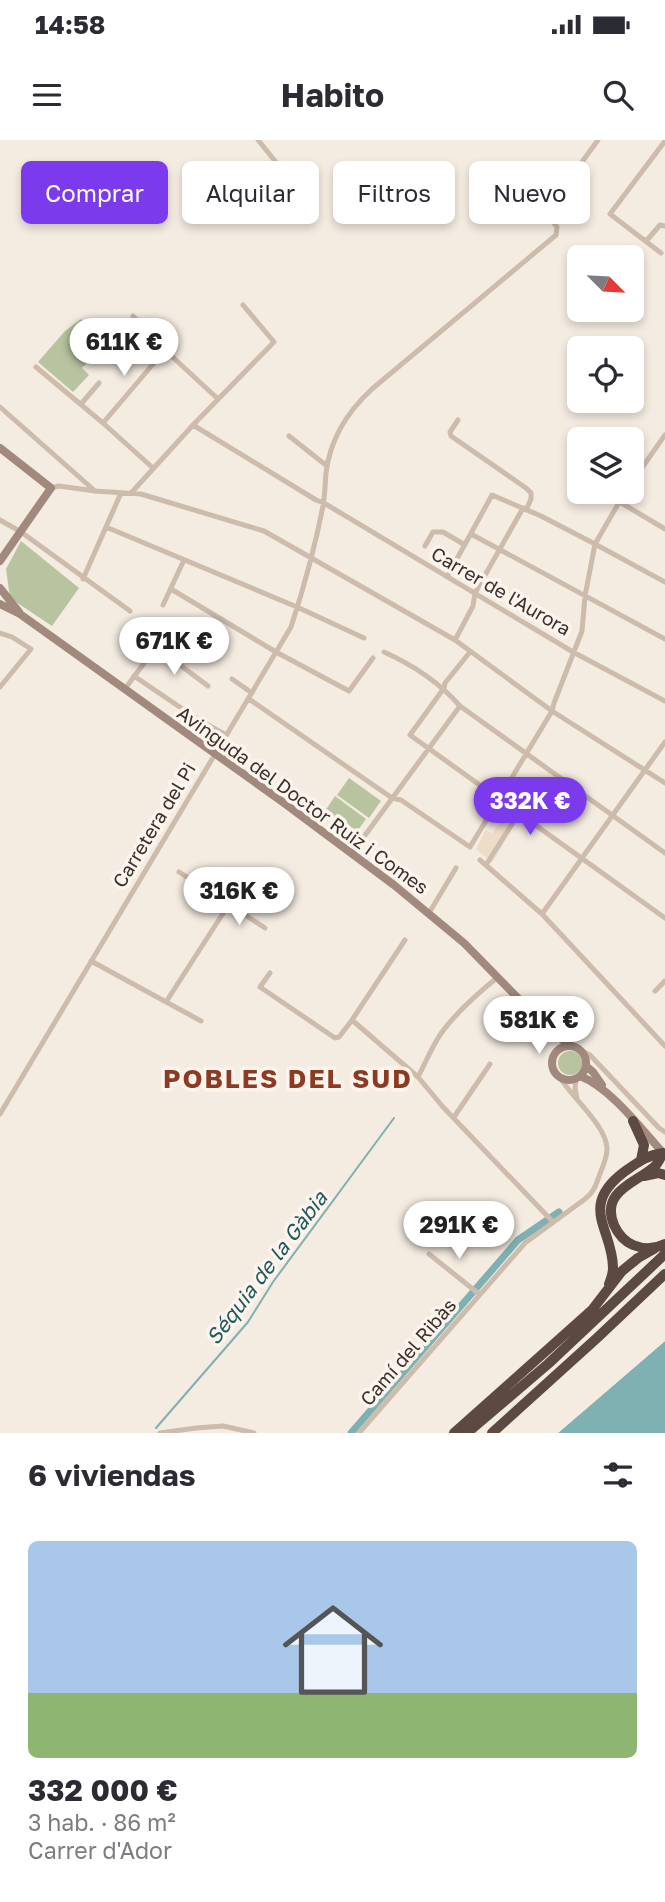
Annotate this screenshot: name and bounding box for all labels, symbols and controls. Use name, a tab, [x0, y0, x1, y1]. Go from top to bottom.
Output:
text: 14:58	[35, 9, 105, 40]
icon: menu	[28, 76, 66, 114]
text: Habito	[281, 76, 384, 114]
icon: search	[599, 76, 637, 114]
chip: Comprar	[21, 161, 168, 224]
chip: Alquilar	[182, 161, 319, 224]
chip: Filtros	[333, 161, 455, 224]
chip: Nuevo	[469, 161, 590, 224]
north arrow	[567, 245, 644, 322]
map controls	[567, 245, 644, 504]
pin: 611K €	[67, 318, 181, 378]
text: 611K €	[86, 327, 162, 355]
button: locate	[567, 336, 644, 413]
button: layers	[567, 427, 644, 504]
street label: Carrer de l'Aurora	[427, 541, 575, 640]
pin: 671K €	[117, 617, 231, 677]
text: 671K €	[135, 626, 213, 654]
street label: Avinguda del Doctor Ruiz i Comes	[173, 701, 433, 898]
street label: Carretera del Pi	[107, 758, 200, 891]
pin: 332K €	[473, 778, 587, 837]
text: 332K €	[490, 786, 570, 814]
pin: 316K €	[182, 868, 296, 927]
text: 316K €	[199, 876, 279, 904]
pin: 581K €	[482, 996, 596, 1056]
text: 581K €	[499, 1005, 579, 1033]
district label: POBLES DEL SUD	[163, 1063, 413, 1094]
water label: Séquia de la Gàbia	[200, 1185, 333, 1349]
pin: 291K €	[402, 1202, 516, 1261]
text: 291K €	[419, 1210, 499, 1238]
street label: Camí del Ribàs	[355, 1293, 460, 1410]
icon: filters	[599, 1456, 637, 1494]
text: 6 viviendas	[28, 1457, 196, 1493]
icon: home	[270, 1587, 396, 1713]
text: 332 000 €	[28, 1772, 178, 1808]
text: 3 hab. · 86 m²	[28, 1808, 176, 1836]
text: Carrer d'Ador	[28, 1836, 172, 1864]

